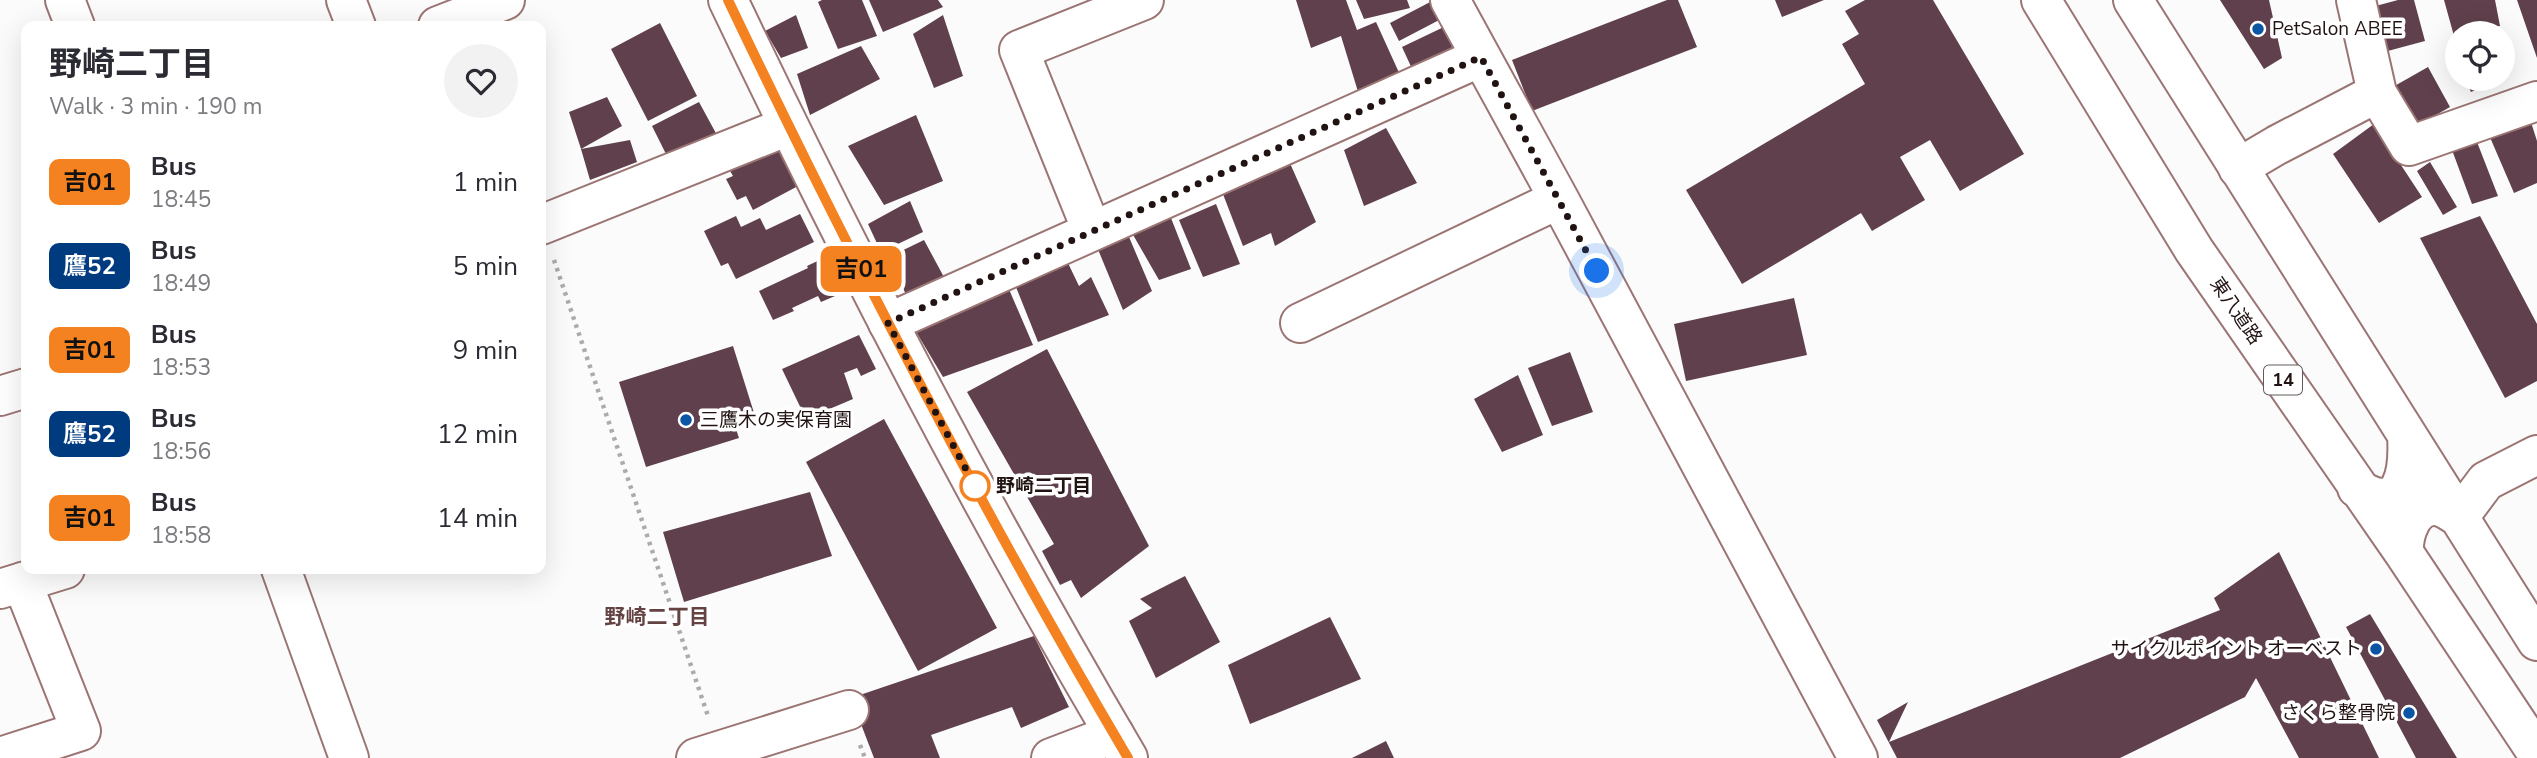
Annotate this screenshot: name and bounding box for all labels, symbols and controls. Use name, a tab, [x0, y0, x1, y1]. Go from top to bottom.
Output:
place label: PetSalon ABEE	[2272, 16, 2403, 42]
marker: PetSalon ABEE	[2250, 21, 2266, 37]
map controls	[2445, 21, 2515, 91]
button: locate	[2445, 21, 2515, 91]
text: 野崎二丁目	[49, 42, 214, 87]
button: heart	[444, 44, 518, 118]
text: Walk · 3 min · 190 m	[49, 91, 262, 122]
text: Bus	[151, 149, 196, 184]
text: 1 min	[453, 165, 518, 200]
text: 吉01	[63, 166, 116, 198]
text: 18:45	[151, 184, 211, 215]
text: Bus	[151, 233, 196, 268]
line badge: 吉01	[821, 246, 901, 292]
text: 5 min	[453, 249, 518, 284]
text: 鷹52	[63, 250, 116, 282]
text: 吉01	[835, 253, 887, 285]
your location	[1579, 253, 1614, 288]
text: 18:49	[151, 268, 211, 299]
street label: 東八道路	[2204, 272, 2268, 350]
text: Bus	[151, 317, 196, 352]
text: 9 min	[453, 333, 518, 368]
text: 吉01	[63, 334, 116, 366]
text: 18:53	[151, 352, 211, 383]
road number: 14	[2264, 366, 2302, 394]
text: Bus	[151, 401, 196, 436]
place label: 三鷹木の実保育園	[700, 407, 852, 433]
marker: 三鷹木の実保育園	[678, 412, 694, 428]
text: 12 min	[437, 417, 518, 452]
text: 鷹52	[63, 418, 116, 450]
text: 18:56	[151, 436, 211, 467]
marker: 野崎二丁目	[960, 471, 990, 501]
place label: 野崎二丁目	[996, 473, 1091, 499]
text: Bus	[151, 485, 196, 520]
text: 14 min	[437, 501, 518, 536]
text: 吉01	[63, 502, 116, 534]
text: 18:58	[151, 520, 211, 551]
district label: 野崎二丁目	[605, 603, 710, 631]
place label: サイクルポイント オーベスト	[2111, 636, 2362, 662]
marker: サイクルポイント オーベスト	[2368, 641, 2384, 657]
place label: さくら整骨院	[2281, 700, 2395, 726]
marker: さくら整骨院	[2401, 705, 2417, 721]

